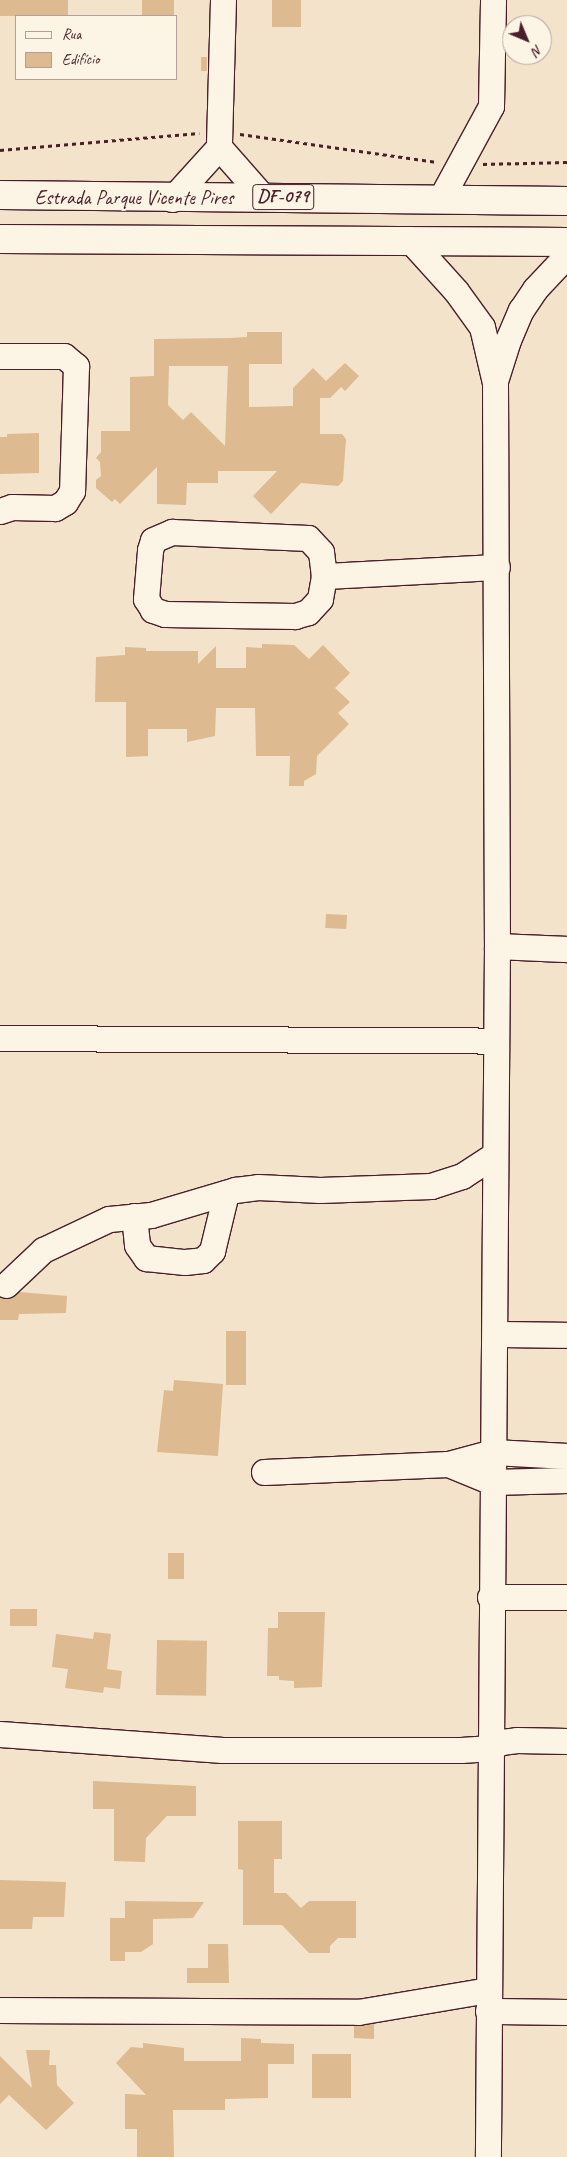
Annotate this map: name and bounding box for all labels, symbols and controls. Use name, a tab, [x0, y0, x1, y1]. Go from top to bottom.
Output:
legend	[15, 15, 178, 80]
north arrow	[502, 15, 552, 65]
text: Rua	[62, 25, 81, 44]
text: N	[528, 41, 546, 59]
text: Edifício	[62, 50, 99, 69]
road number: DF-079	[252, 180, 314, 213]
street label: Estrada Parque Vicente Pires	[34, 185, 234, 209]

